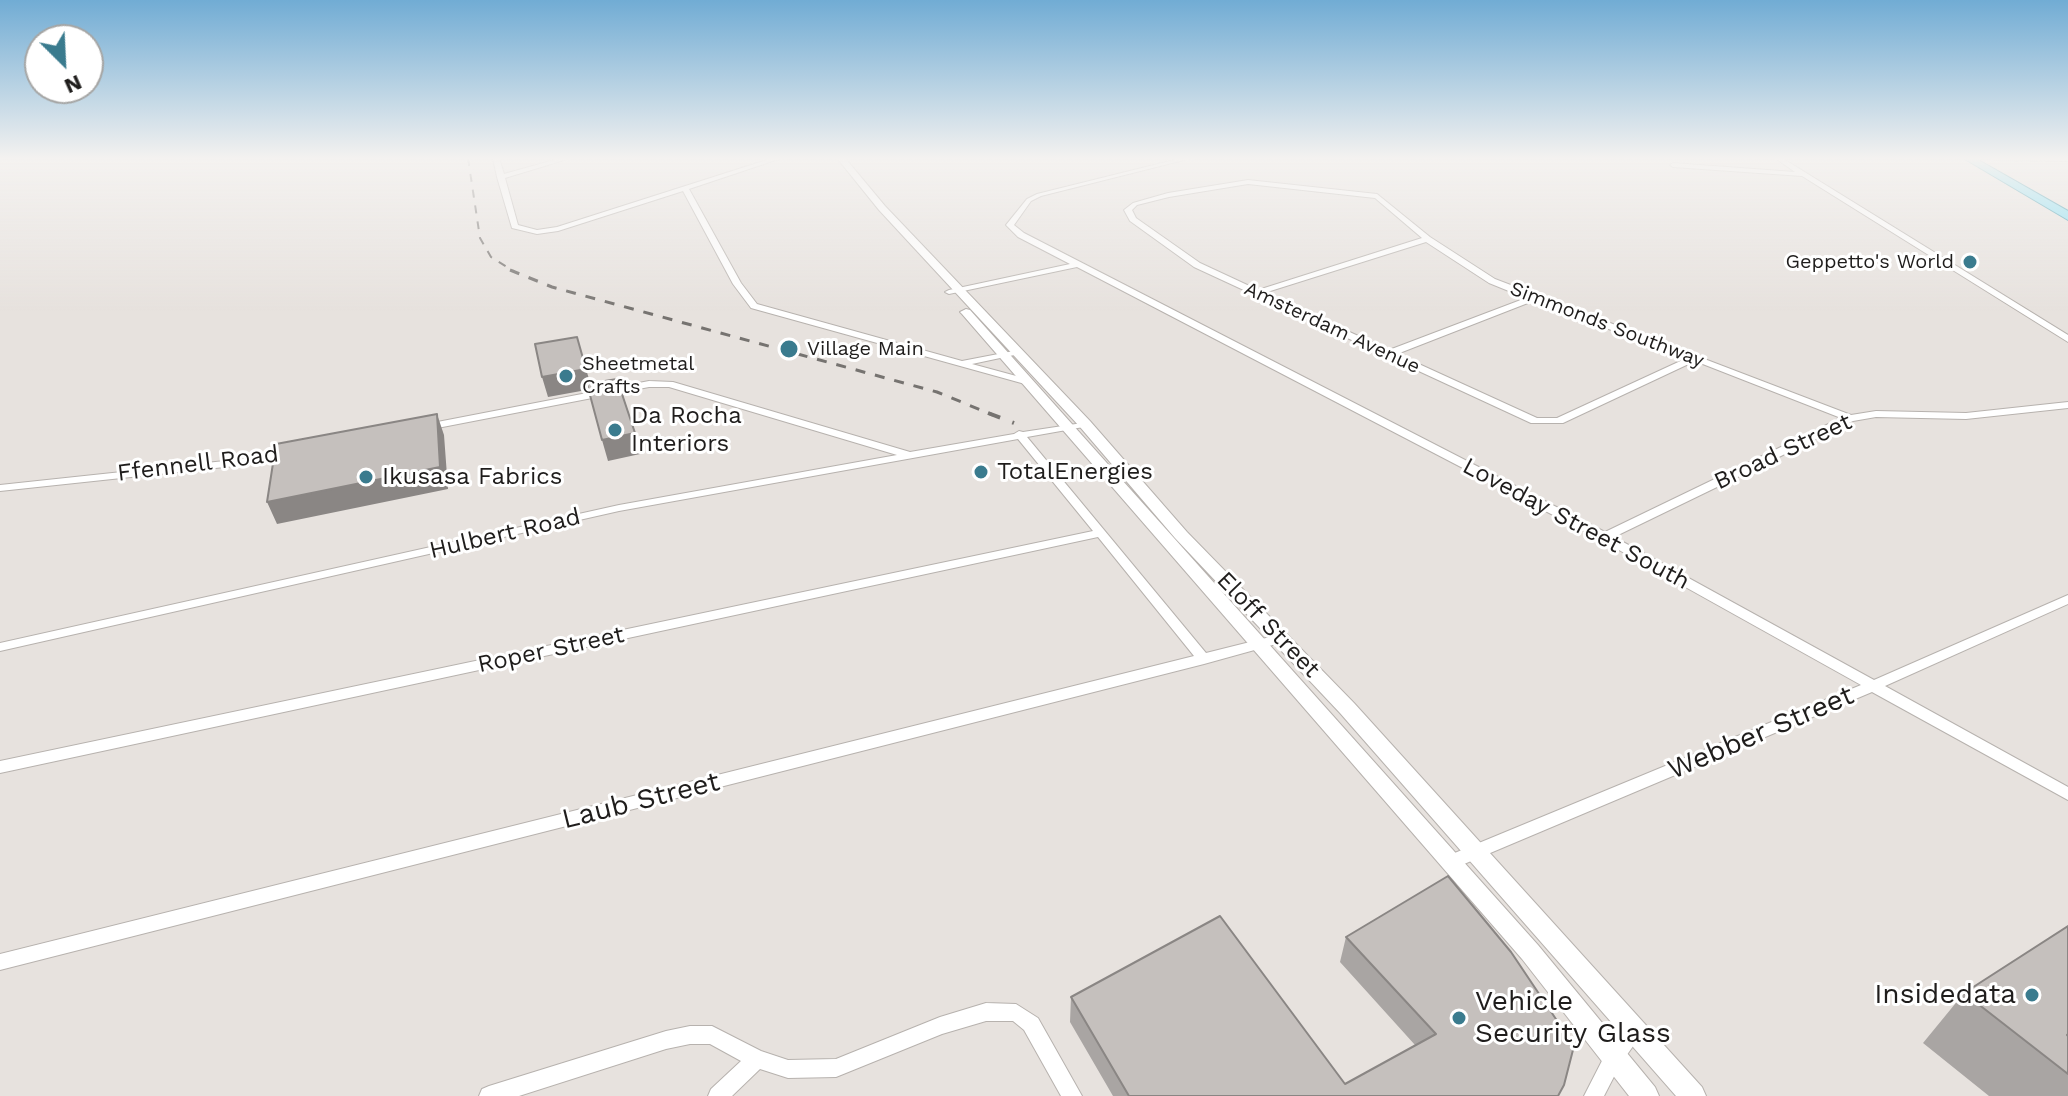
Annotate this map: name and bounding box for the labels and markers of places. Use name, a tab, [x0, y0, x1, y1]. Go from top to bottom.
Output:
place label: Geppetto's World	[1785, 250, 1954, 274]
marker: Geppetto's World	[1961, 253, 1979, 271]
place label: Village Main	[807, 337, 924, 361]
marker: Village Main	[778, 338, 800, 360]
place label: Sheetmetal Crafts	[582, 352, 694, 399]
marker: Sheetmetal Crafts	[557, 367, 575, 385]
place label: Da Rocha Interiors	[631, 402, 742, 458]
marker: Da Rocha Interiors	[606, 421, 624, 439]
place label: TotalEnergies	[997, 458, 1153, 486]
place label: Ikusasa Fabrics	[382, 463, 562, 491]
marker: TotalEnergies	[972, 463, 990, 481]
marker: Ikusasa Fabrics	[357, 468, 375, 486]
place label: Insidedata	[1874, 978, 2016, 1012]
place label: Vehicle Security Glass	[1475, 985, 1671, 1051]
marker: Insidedata	[2023, 986, 2041, 1004]
marker: Vehicle Security Glass	[1450, 1009, 1468, 1027]

